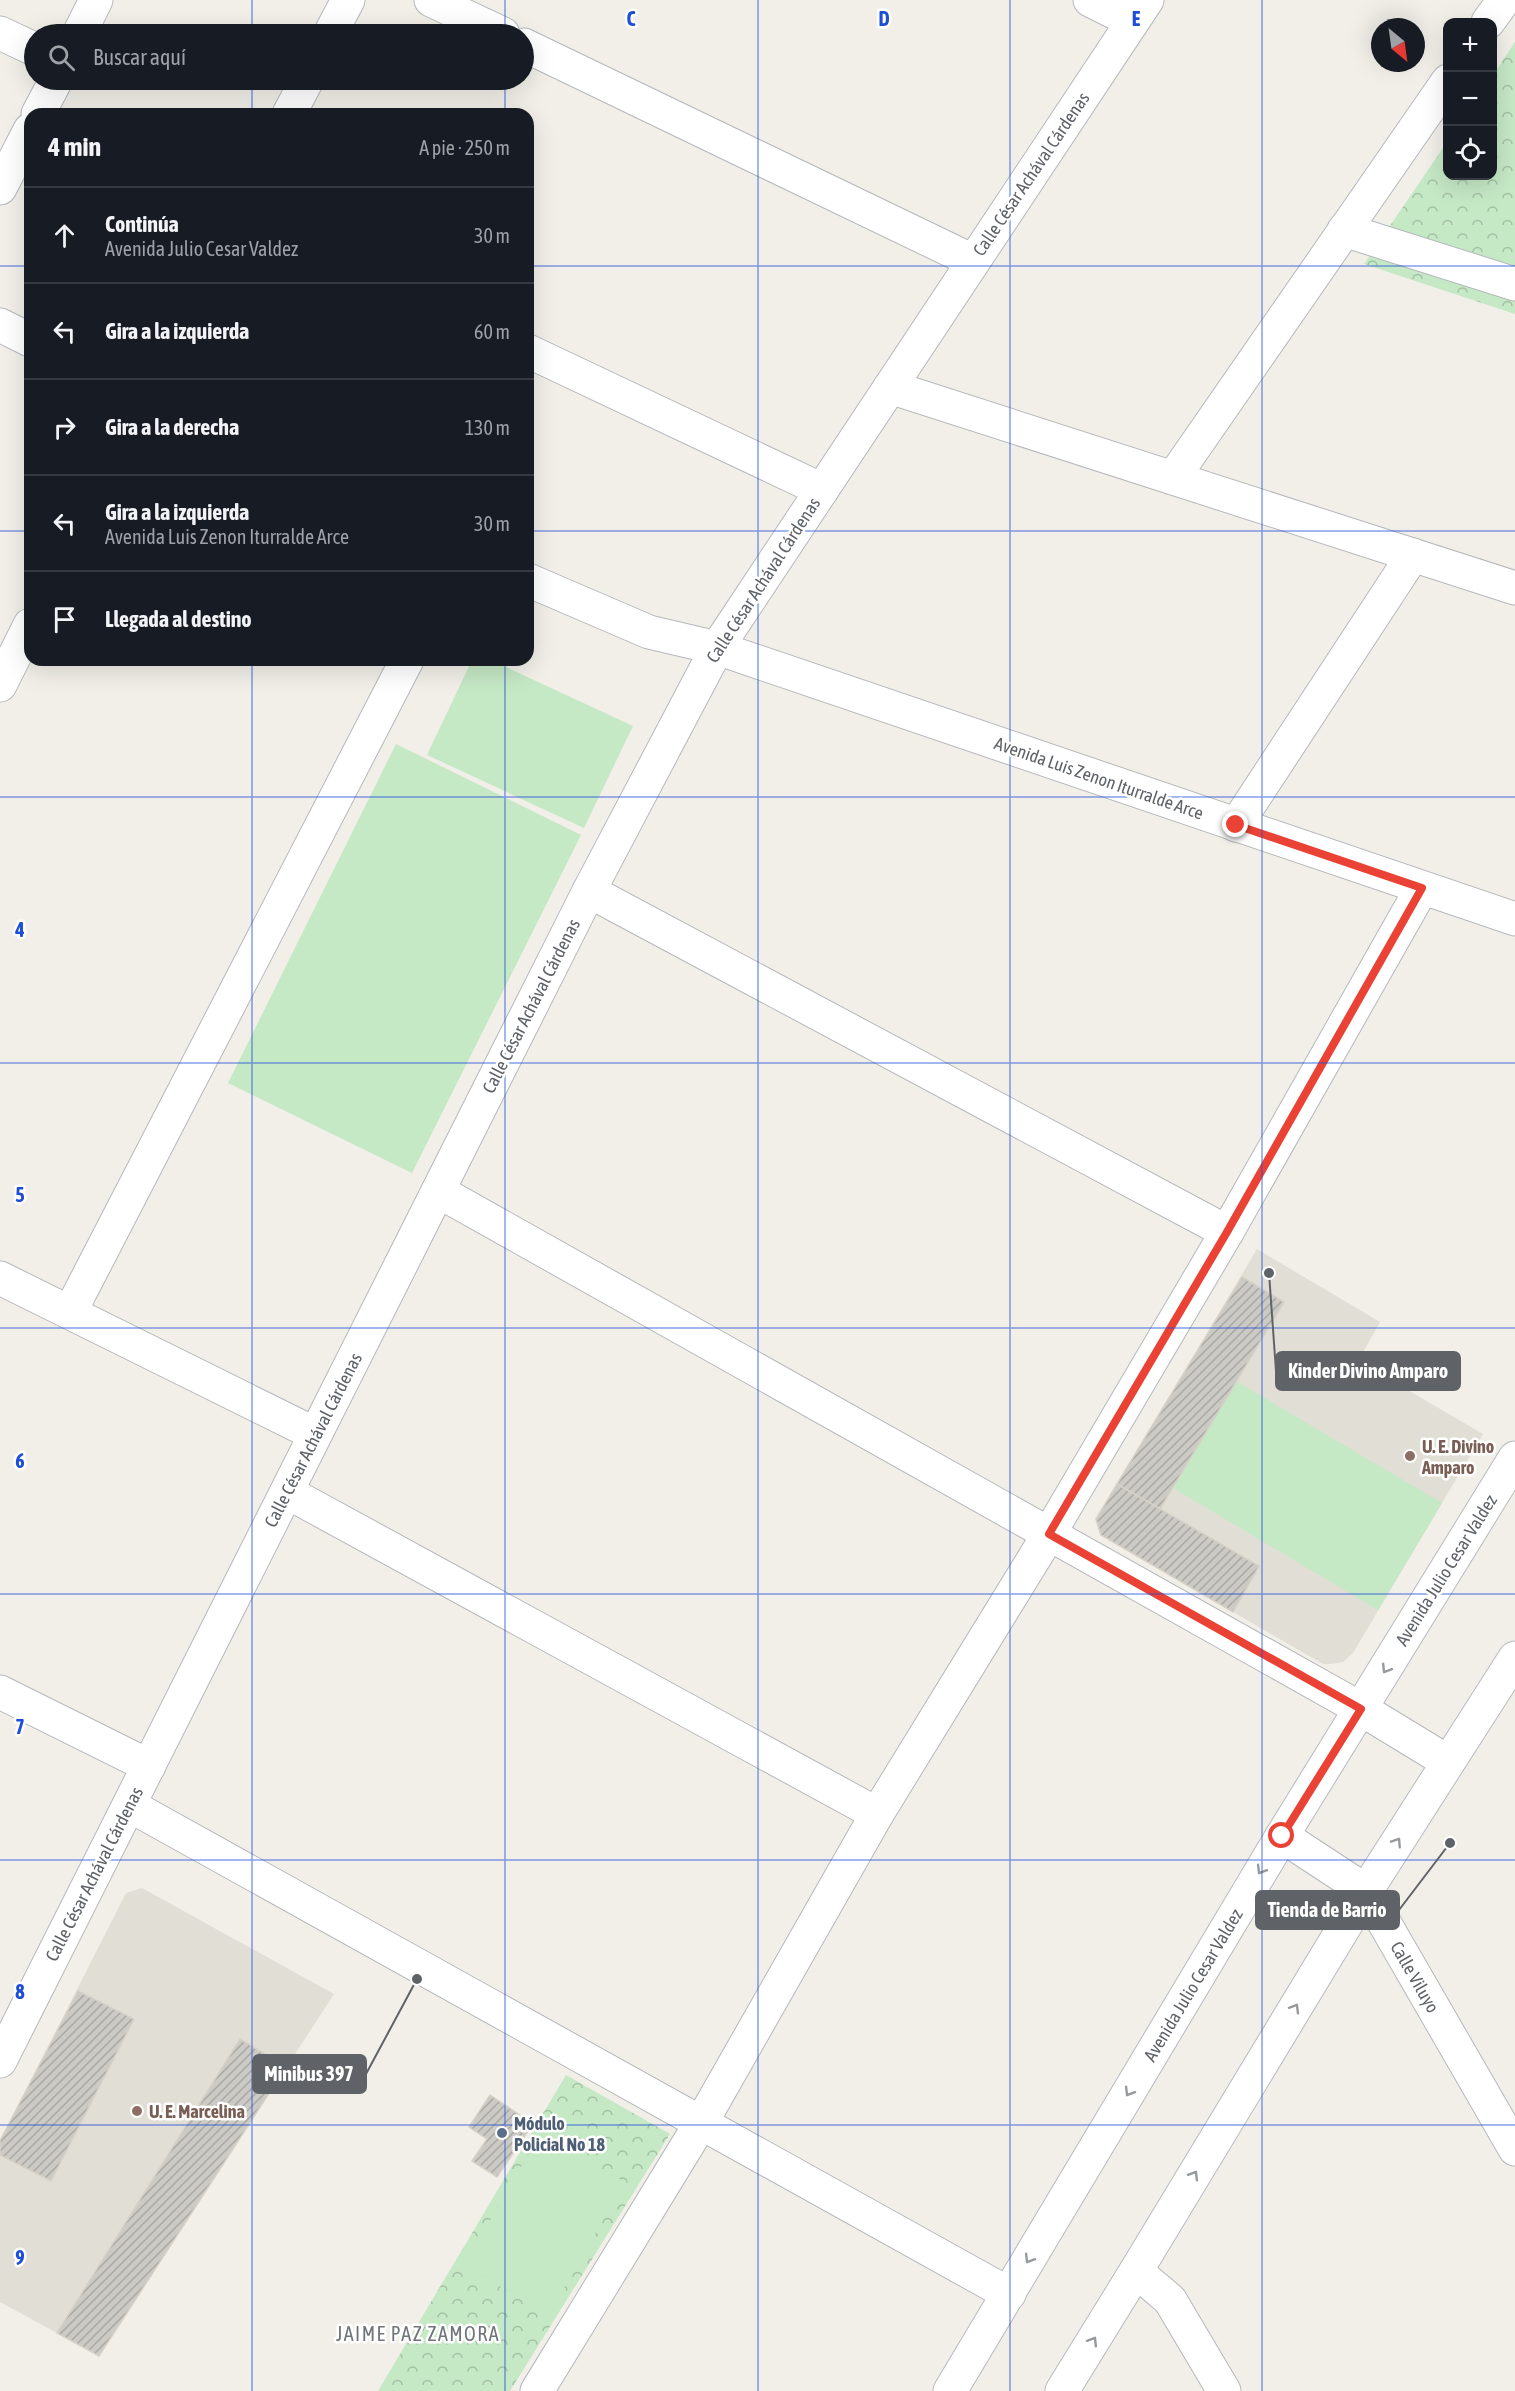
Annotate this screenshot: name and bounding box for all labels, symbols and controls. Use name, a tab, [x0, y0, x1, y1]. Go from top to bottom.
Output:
text: C	[627, 7, 636, 30]
text: D	[878, 7, 890, 30]
text: E	[1132, 7, 1141, 30]
north arrow	[1371, 18, 1425, 72]
map controls	[1443, 18, 1497, 180]
button: +	[1443, 18, 1497, 72]
search box	[24, 24, 534, 90]
icon: search	[45, 41, 78, 74]
text: Buscar aquí	[93, 44, 186, 70]
button: −	[1443, 72, 1497, 126]
street label: Calle César Achával Cárdenas	[968, 88, 1094, 260]
button: locate	[1443, 126, 1497, 180]
text: 4 min	[48, 132, 101, 162]
text: A pie · 250 m	[419, 136, 510, 159]
text: Continúa	[105, 211, 179, 237]
icon: ahead	[48, 219, 81, 252]
text: 30 m	[474, 224, 510, 247]
text: Avenida Julio Cesar Valdez	[105, 237, 298, 260]
icon: left	[48, 315, 81, 348]
text: Gira a la izquierda	[105, 318, 249, 344]
text: 60 m	[474, 320, 510, 343]
icon: right	[48, 411, 81, 444]
text: Gira a la derecha	[105, 414, 239, 440]
text: 130 m	[465, 416, 510, 439]
street label: Calle César Achával Cárdenas	[702, 494, 824, 666]
text: Gira a la izquierda	[105, 499, 249, 525]
icon: left	[48, 507, 81, 540]
text: 30 m	[474, 512, 510, 535]
text: Avenida Luis Zenon Iturralde Arce	[105, 525, 349, 548]
icon: arrive	[48, 603, 81, 636]
text: Llegada al destino	[105, 606, 252, 632]
street label: Avenida Luis Zenon Iturralde Arce	[992, 732, 1206, 824]
route end	[1222, 811, 1248, 837]
street label: Calle César Achával Cárdenas	[478, 915, 584, 1097]
text: 4	[14, 918, 25, 941]
text: 5	[15, 1183, 25, 1206]
street label: Calle César Achával Cárdenas	[260, 1349, 366, 1531]
callout: Kinder Divino Amparo	[1276, 1352, 1460, 1390]
text: Kinder Divino Amparo	[1288, 1359, 1448, 1382]
place label: U. E. Divino Amparo	[1421, 1436, 1494, 1478]
text: 6	[15, 1449, 25, 1472]
marker: U. E. Divino Amparo	[1403, 1449, 1417, 1463]
street label: Avenida Julio Cesar Valdez	[1391, 1490, 1501, 1649]
one-way arrow	[1382, 1662, 1393, 1673]
text: 7	[15, 1715, 25, 1738]
street label: Calle César Achával Cárdenas	[41, 1783, 147, 1965]
route start	[1268, 1822, 1294, 1848]
one-way arrow	[1390, 1838, 1401, 1849]
one-way arrow	[1257, 1864, 1269, 1874]
callout: Tienda de Barrio	[1256, 1891, 1399, 1929]
text: Tienda de Barrio	[1267, 1898, 1387, 1921]
street label: Avenida Julio Cesar Valdez	[1139, 1905, 1247, 2065]
street label: Calle Viluyo	[1386, 1938, 1444, 2016]
text: 8	[15, 1980, 25, 2003]
one-way arrow	[1288, 2004, 1300, 2014]
callout: Minibus 397	[253, 2055, 366, 2093]
text: Minibus 397	[264, 2062, 354, 2085]
one-way arrow	[1125, 2086, 1137, 2096]
place label: U. E. Marcelina	[149, 2101, 245, 2122]
marker: U. E. Marcelina	[130, 2104, 144, 2118]
place label: Módulo Policial No 18	[514, 2113, 605, 2155]
marker: Módulo Policial No 18	[495, 2126, 509, 2140]
one-way arrow	[1187, 2171, 1199, 2181]
text: 9	[15, 2246, 25, 2269]
one-way arrow	[1025, 2253, 1037, 2263]
district label: JAIME PAZ ZAMORA	[336, 2322, 500, 2345]
one-way arrow	[1085, 2337, 1097, 2347]

